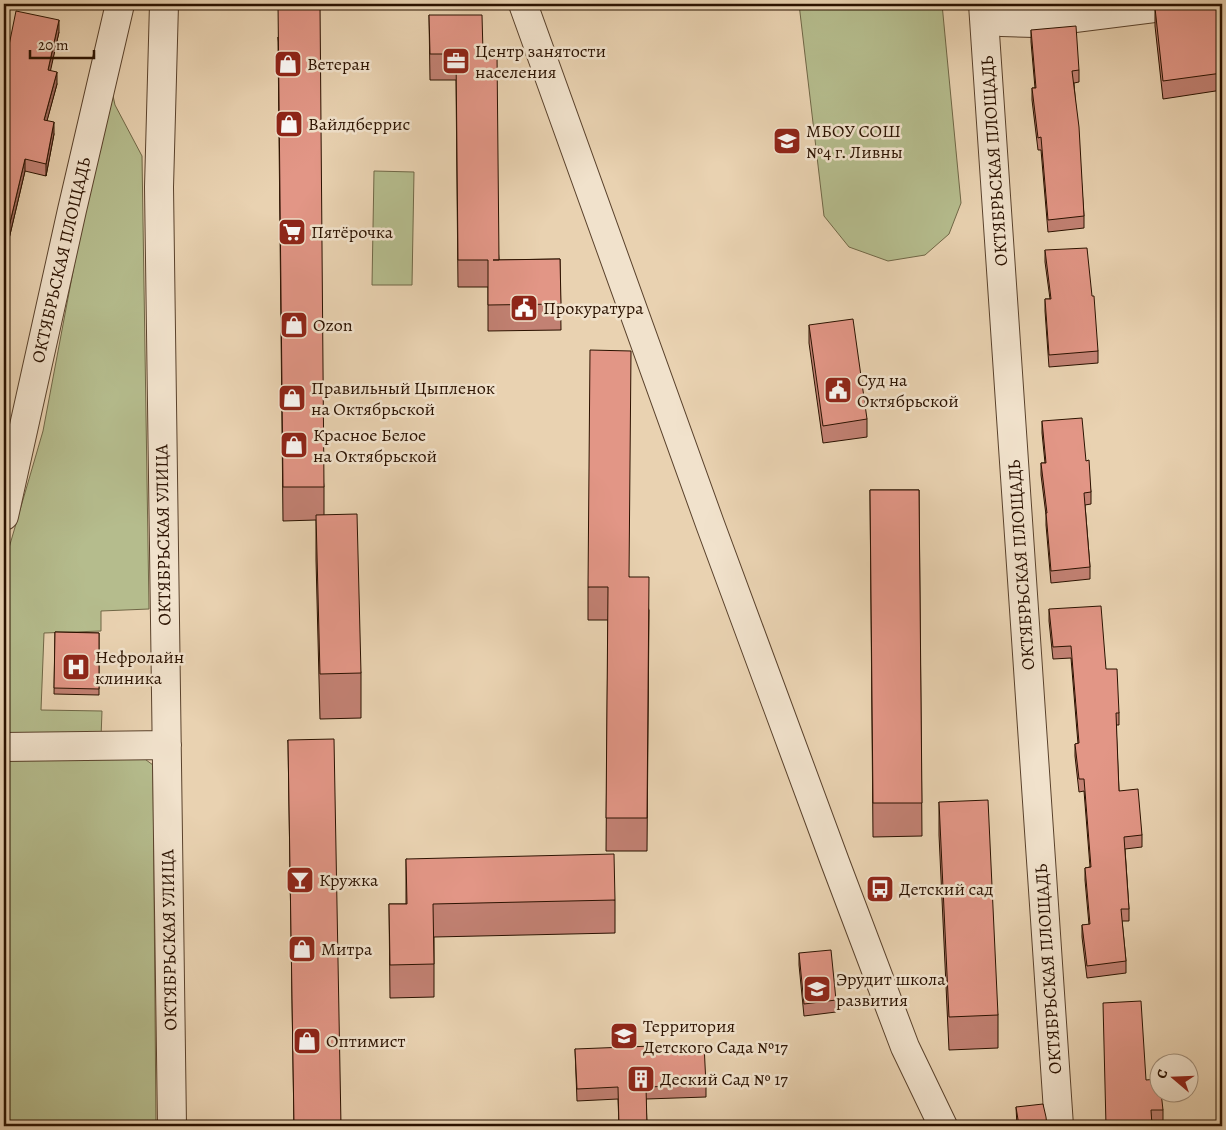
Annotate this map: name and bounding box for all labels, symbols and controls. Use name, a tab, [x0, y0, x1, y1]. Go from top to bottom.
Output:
scale bar	[30, 28, 94, 60]
text: 20 m	[38, 35, 69, 55]
place label: Центр занятости населения	[475, 39, 606, 84]
office icon: Центр занятости населения	[441, 46, 471, 76]
shop icon: Ветеран	[273, 49, 303, 79]
place label: Ветеран	[307, 52, 370, 76]
street label: ОКТЯБРЬСКАЯ ПЛОЩАДЬ	[975, 55, 1013, 267]
shop icon: Вайлдберрис	[274, 109, 304, 139]
place label: Вайлдберрис	[308, 112, 411, 136]
place label: МБОУ СОШ №4 г. Ливны	[806, 119, 903, 164]
school or university icon: МБОУ СОШ №4 г. Ливны	[772, 126, 802, 156]
street label: ОКТЯБРЬСКАЯ ПЛОЩАДЬ	[26, 155, 96, 365]
supermarket icon: Пятёрочка	[277, 217, 307, 247]
place label: Пятёрочка	[311, 220, 394, 244]
public building icon: Прокуратура	[509, 293, 539, 323]
place label: Прокуратура	[543, 296, 644, 320]
shop icon: Ozon	[279, 310, 309, 340]
place label: Ozon	[313, 313, 353, 337]
place label: Суд на Октябрьской	[857, 368, 959, 413]
public building icon: Суд на Октябрьской	[823, 375, 853, 405]
place label: Правильный Цыпленок на Октябрьской	[311, 376, 495, 421]
shop icon: Правильный Цыпленок на Октябрьской	[277, 383, 307, 413]
place label: Красное Белое на Октябрьской	[313, 423, 437, 468]
shop icon: Красное Белое на Октябрьской	[279, 430, 309, 460]
street label: ОКТЯБРЬСКАЯ УЛИЦА	[149, 444, 177, 626]
street label: ОКТЯБРЬСКАЯ ПЛОЩАДЬ	[1002, 459, 1040, 671]
place label: Нефролайн клиника	[95, 645, 184, 690]
hospital icon: Нефролайн клиника	[61, 652, 91, 682]
street label: ОКТЯБРЬСКАЯ УЛИЦА	[155, 849, 183, 1031]
street label: ОКТЯБРЬСКАЯ ПЛОЩАДЬ	[1029, 863, 1067, 1075]
bar icon: Кружка	[285, 865, 315, 895]
place label: Кружка	[319, 868, 379, 892]
bus stop icon: Детский сад	[865, 874, 895, 904]
place label: Детский сад	[899, 877, 993, 901]
shop icon: Митра	[287, 934, 317, 964]
place label: Митра	[321, 937, 373, 961]
place label: Эрудит школа развития	[836, 967, 946, 1012]
school or university icon: Эрудит школа развития	[802, 974, 832, 1004]
place label: Территория Детского Сада №17	[643, 1014, 788, 1059]
school or university icon: Территория Детского Сада №17	[609, 1021, 639, 1051]
shop icon: Оптимист	[292, 1026, 322, 1056]
place label: Оптимист	[326, 1029, 406, 1053]
north arrow	[1148, 1052, 1198, 1102]
building icon: Деский Сад № 17	[626, 1064, 656, 1094]
text: С	[1152, 1066, 1173, 1081]
place label: Деский Сад № 17	[660, 1067, 788, 1091]

